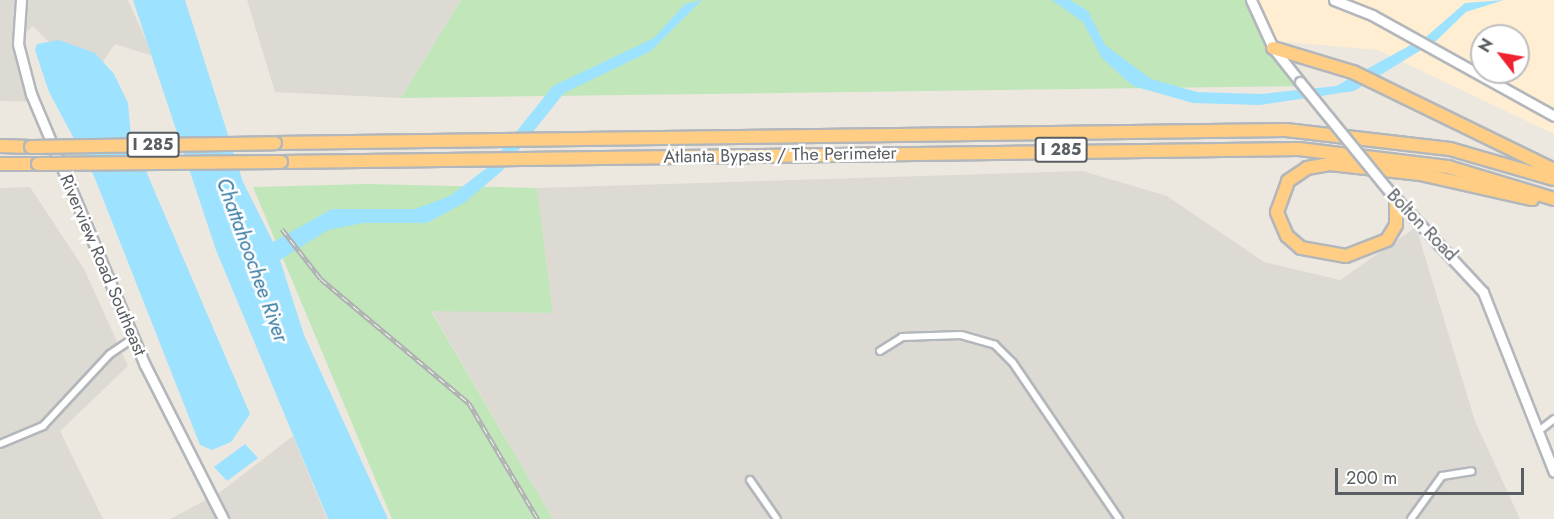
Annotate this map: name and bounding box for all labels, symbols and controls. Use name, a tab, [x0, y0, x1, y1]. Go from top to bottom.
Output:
north arrow	[1470, 24, 1530, 84]
text: N	[1473, 34, 1499, 57]
road number: I 285	[126, 132, 180, 158]
road number: I 285	[1034, 137, 1088, 163]
street label: Atlanta Bypass / The Perimeter	[663, 142, 897, 168]
street label: Riverview Road Southeast	[55, 171, 151, 359]
water label: Chattahoochee River	[211, 175, 293, 345]
street label: Bolton Road	[1382, 184, 1462, 266]
scale bar	[1338, 456, 1527, 494]
text: 200 m	[1346, 465, 1397, 491]

